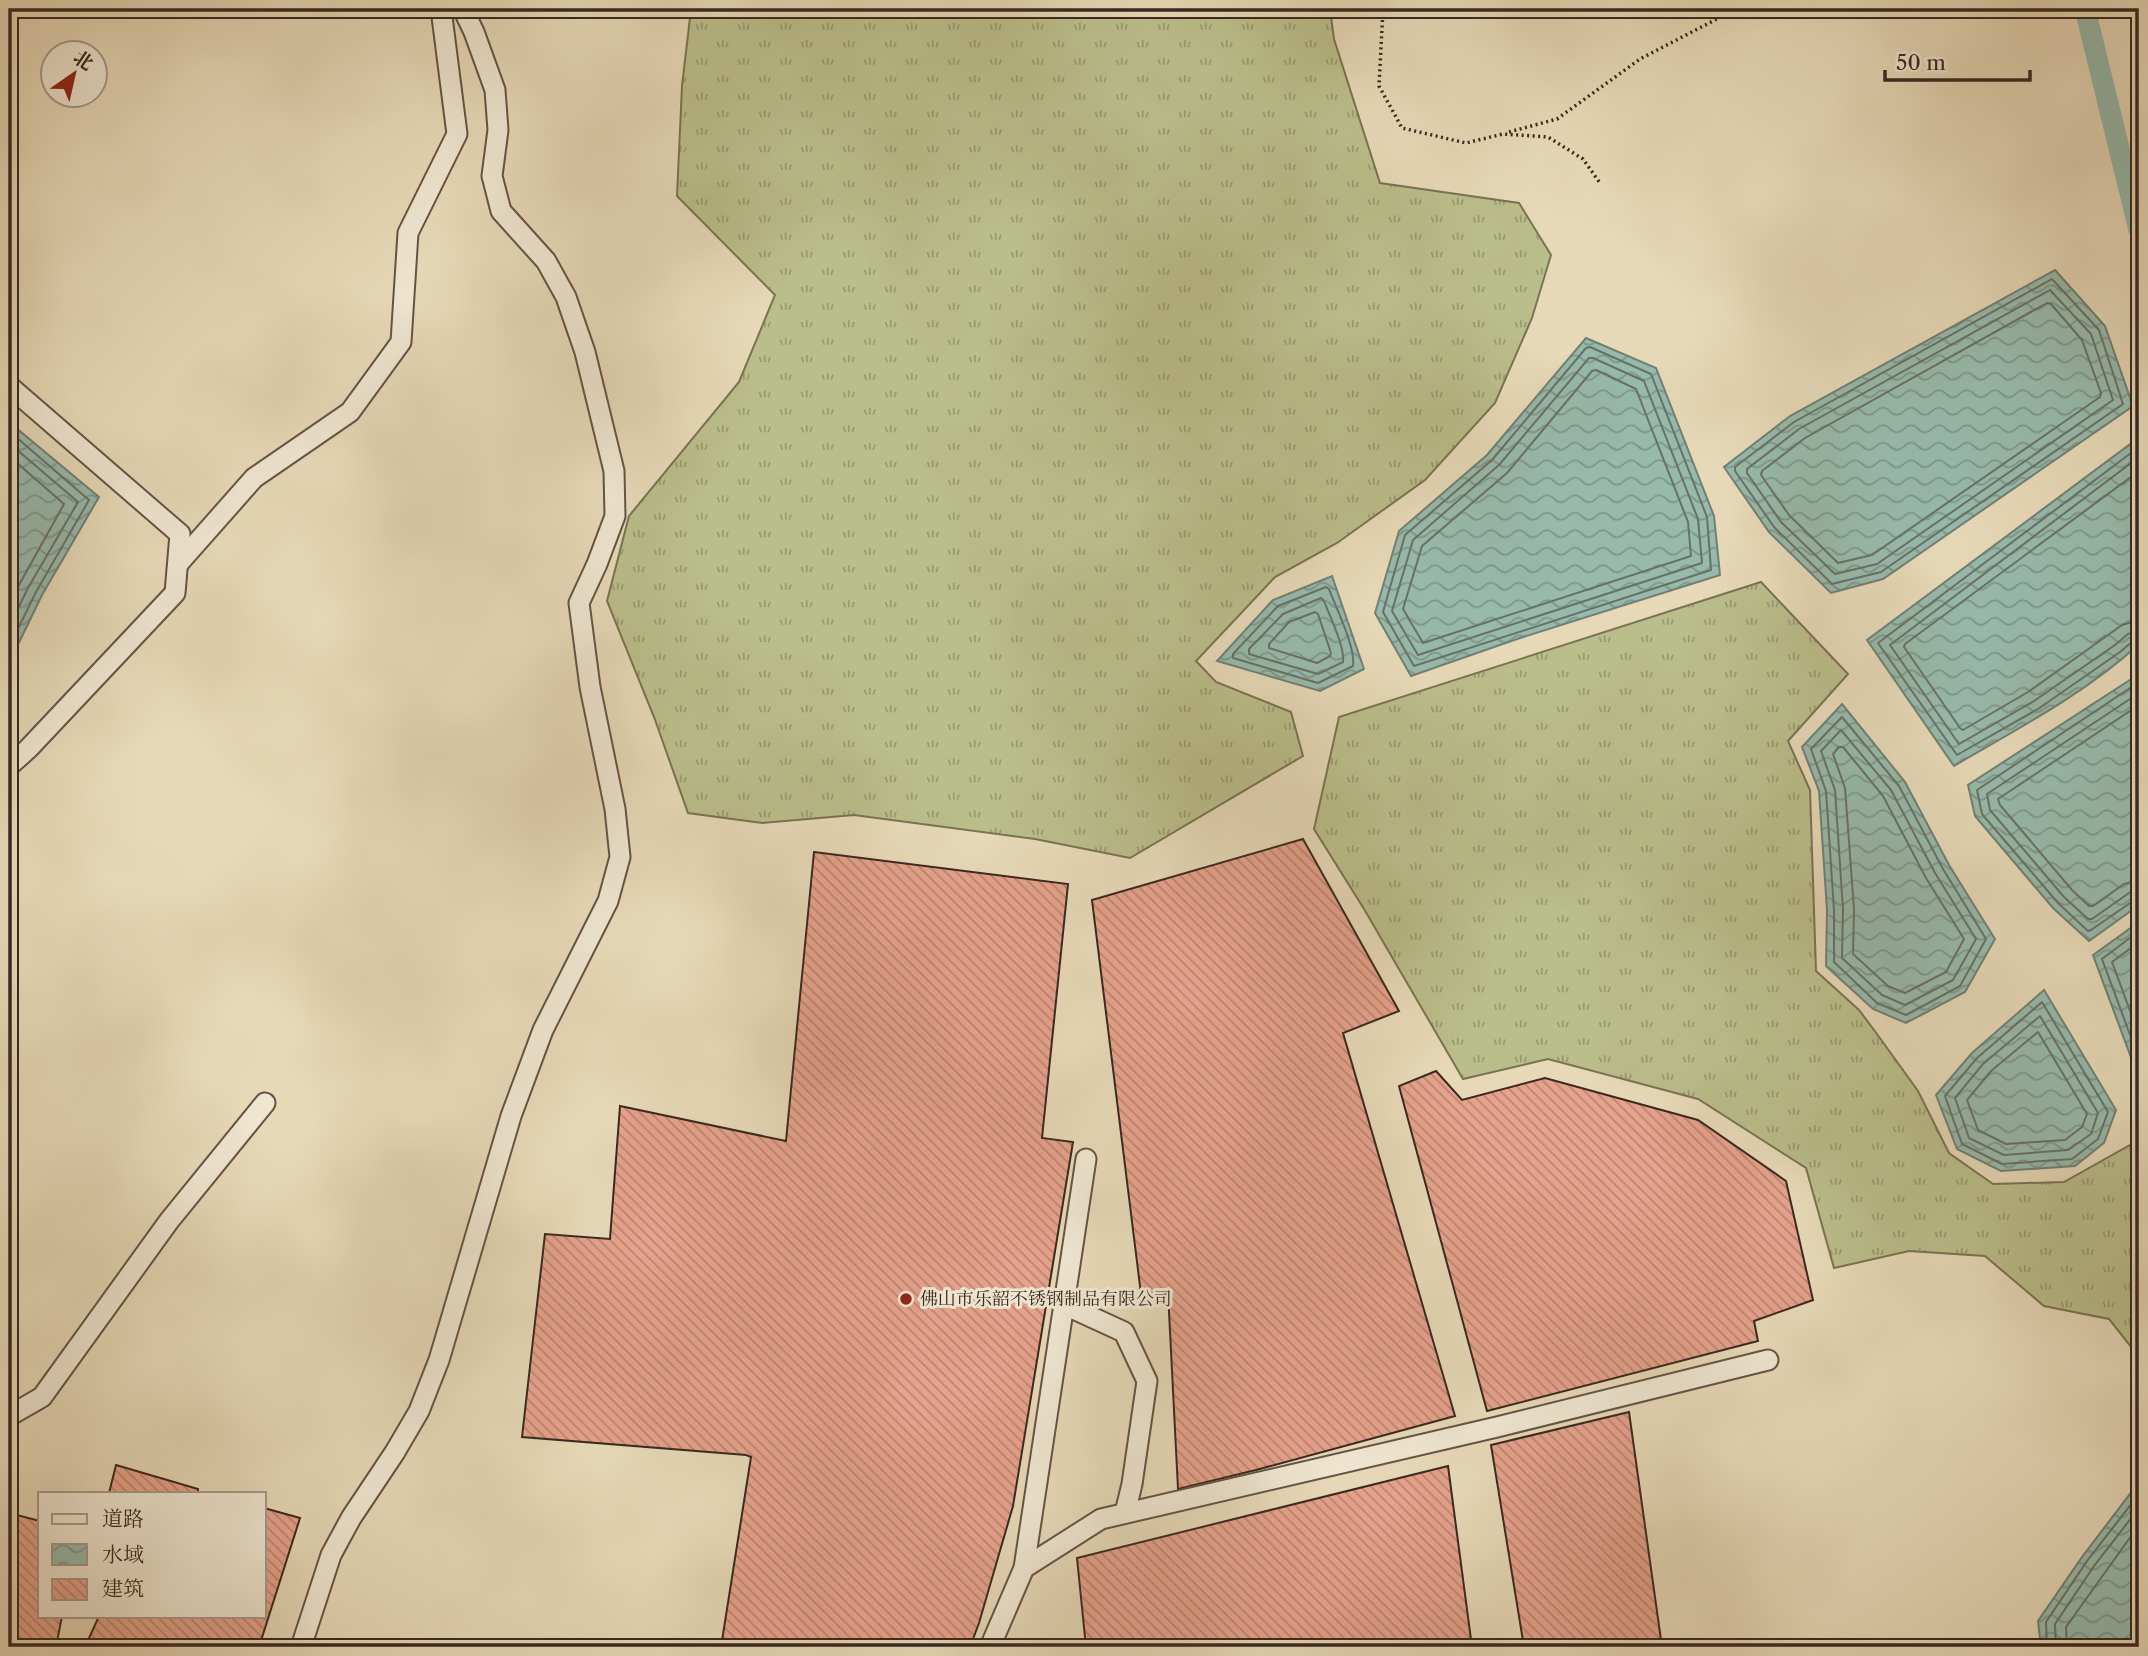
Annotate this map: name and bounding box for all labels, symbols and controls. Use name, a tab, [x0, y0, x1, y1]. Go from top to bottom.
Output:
north arrow	[38, 38, 108, 108]
scale bar	[1885, 38, 2031, 82]
text: 北	[69, 45, 98, 75]
text: 50 m	[1896, 50, 1946, 75]
place label: 佛山市乐韶不锈钢制品有限公司	[920, 1288, 1172, 1310]
marker: 佛山市乐韶不锈钢制品有限公司	[898, 1291, 914, 1307]
legend	[38, 1492, 266, 1618]
text: 道路	[102, 1506, 144, 1531]
text: 水域	[102, 1542, 144, 1567]
text: 建筑	[102, 1576, 144, 1601]

